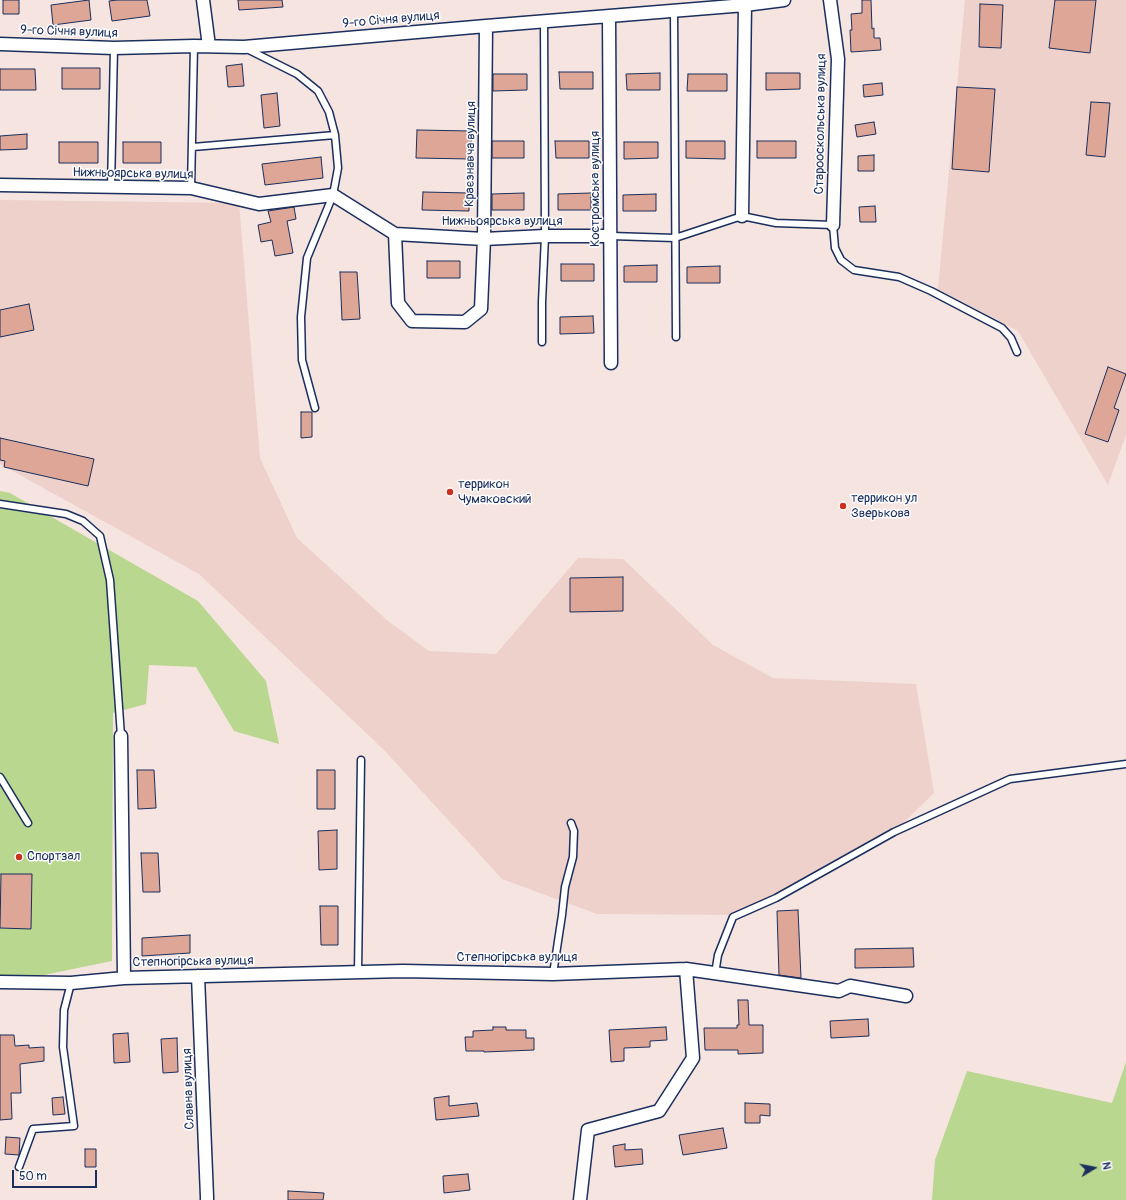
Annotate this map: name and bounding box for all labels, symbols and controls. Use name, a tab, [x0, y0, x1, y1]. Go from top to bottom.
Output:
street label: 9-го Січня вулиця	[342, 8, 440, 32]
street label: 9-го Січня вулиця	[20, 23, 118, 41]
street label: Старооскольська вулиця	[812, 53, 830, 195]
street label: Краєзнавча вулиця	[462, 101, 480, 207]
street label: Костромська вулиця	[588, 131, 604, 247]
street label: Нижньоярська вулиця	[72, 165, 194, 183]
street label: Нижньоярська вулиця	[441, 214, 563, 230]
place label: террикон Чумаковский	[458, 477, 531, 508]
marker: террикон Чумаковский	[445, 487, 455, 497]
place label: террикон ул Зверькова	[851, 491, 917, 522]
marker: террикон ул Зверькова	[838, 501, 848, 511]
place label: Спортзал	[27, 849, 80, 865]
marker: Спортзал	[14, 852, 24, 862]
street label: Степногірська вулиця	[457, 950, 577, 966]
street label: Степногірська вулиця	[132, 953, 254, 971]
street label: Славна вулиця	[180, 1048, 198, 1130]
north arrow	[1074, 1148, 1114, 1188]
text: N	[1099, 1161, 1113, 1171]
scale bar	[14, 1162, 99, 1188]
text: 50 m	[19, 1169, 47, 1184]

